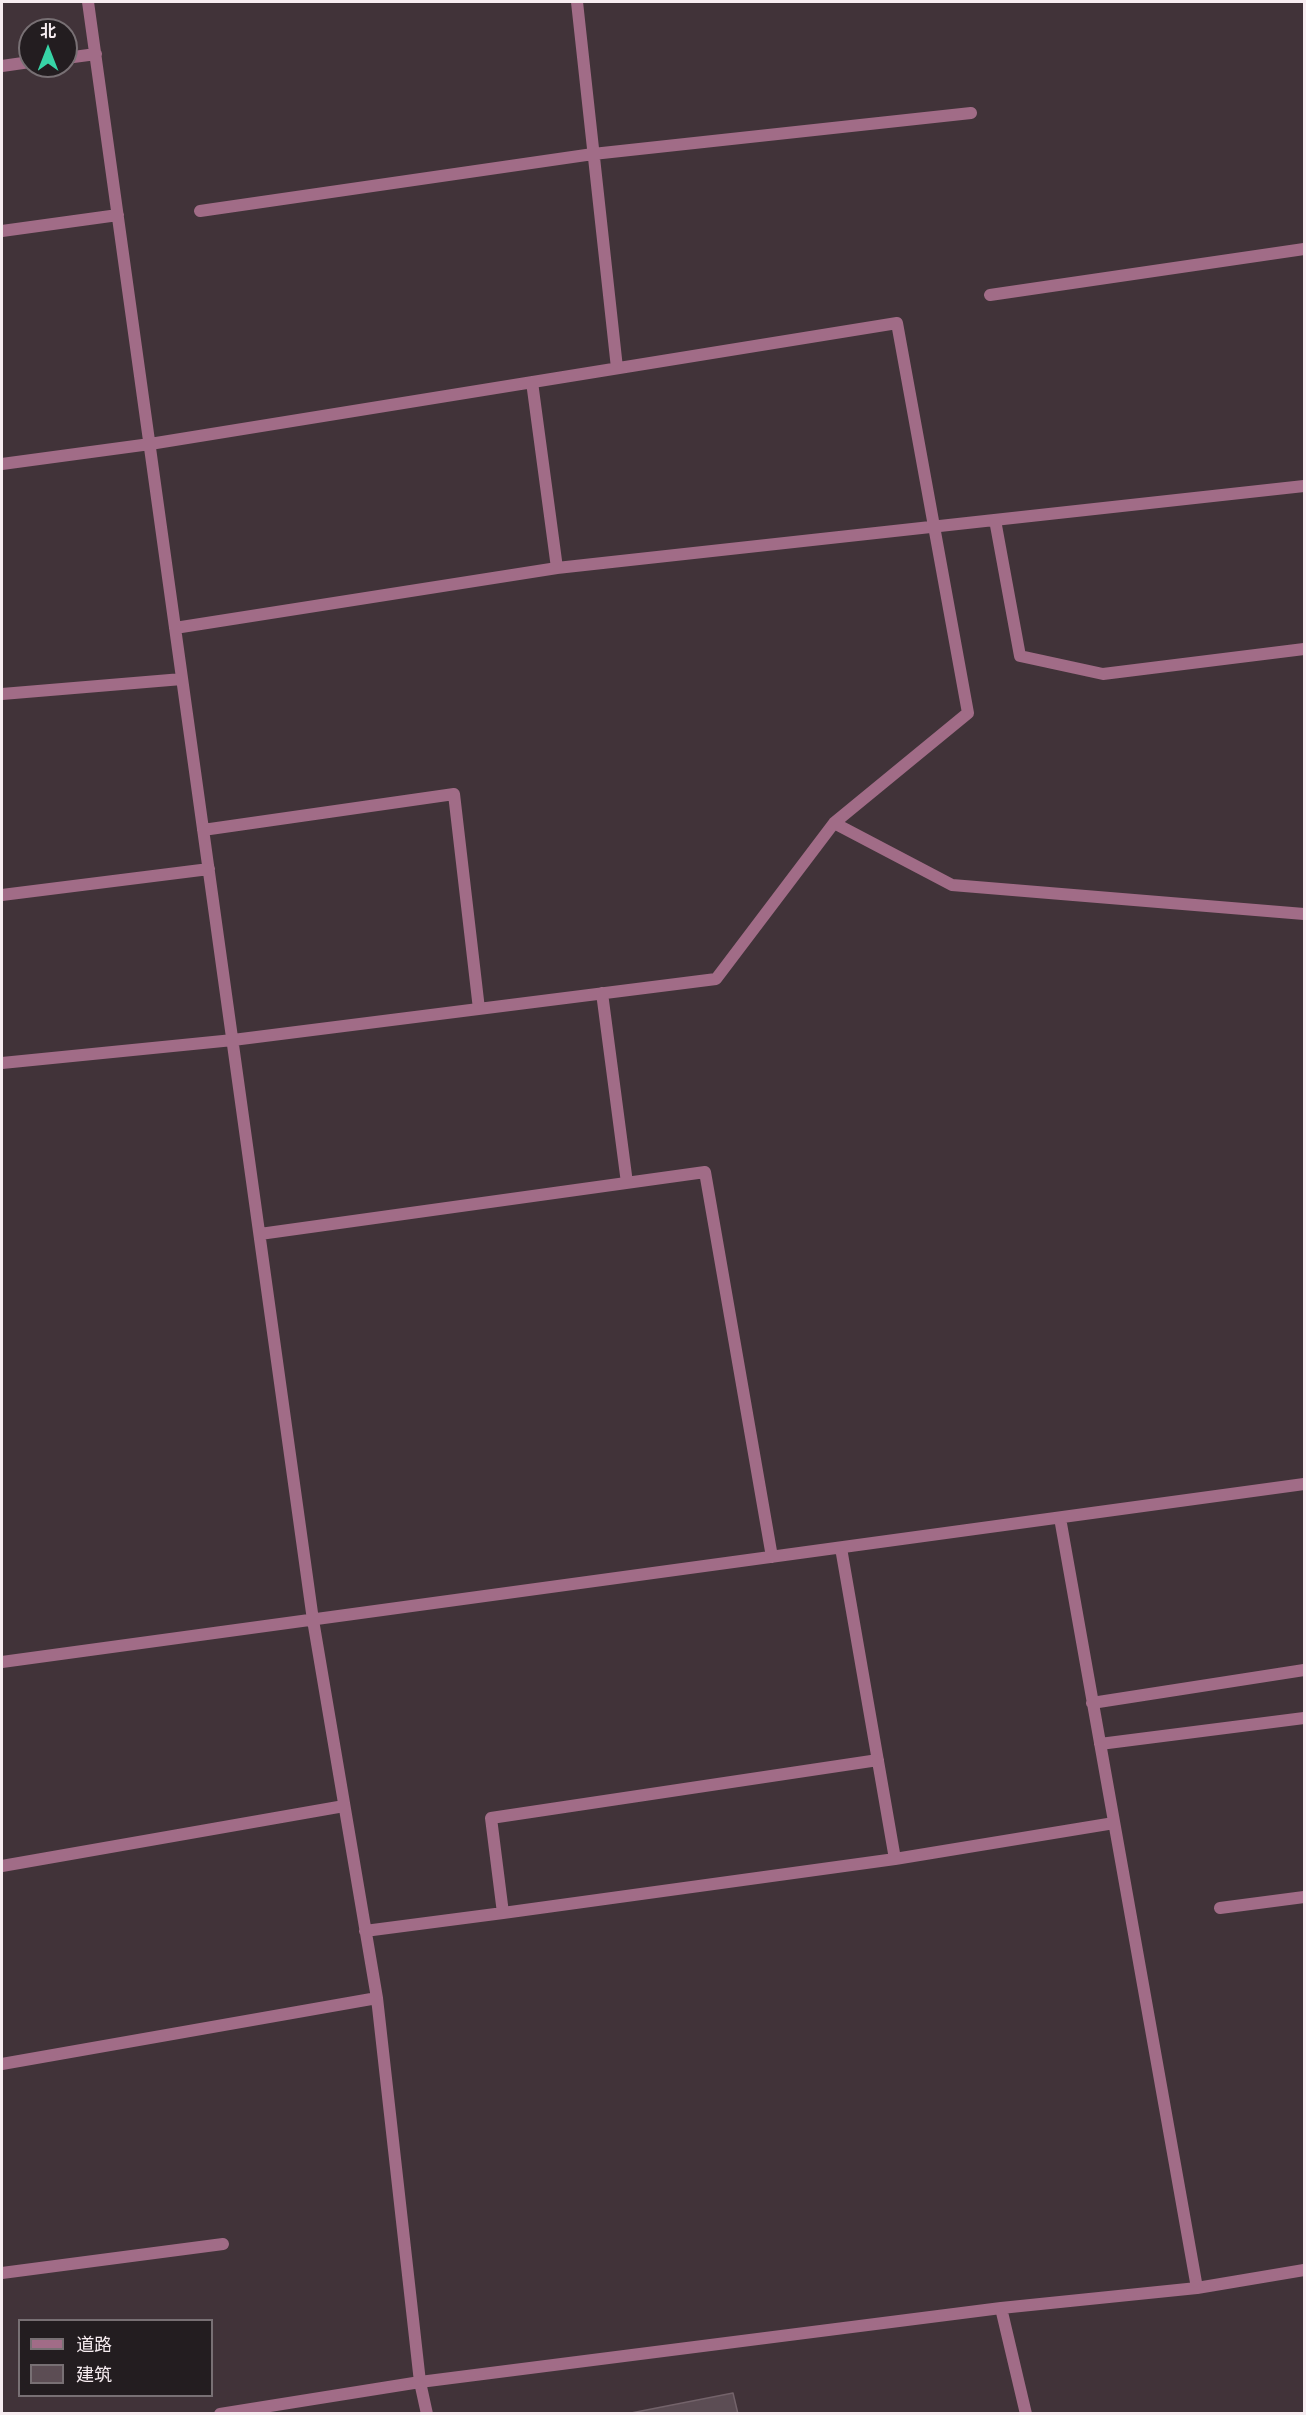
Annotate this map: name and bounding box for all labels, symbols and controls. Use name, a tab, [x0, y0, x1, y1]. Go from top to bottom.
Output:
north arrow	[18, 18, 78, 78]
text: 北	[40, 21, 56, 43]
legend	[18, 2319, 213, 2397]
text: 道路	[76, 2333, 112, 2358]
text: 建筑	[76, 2363, 112, 2388]

